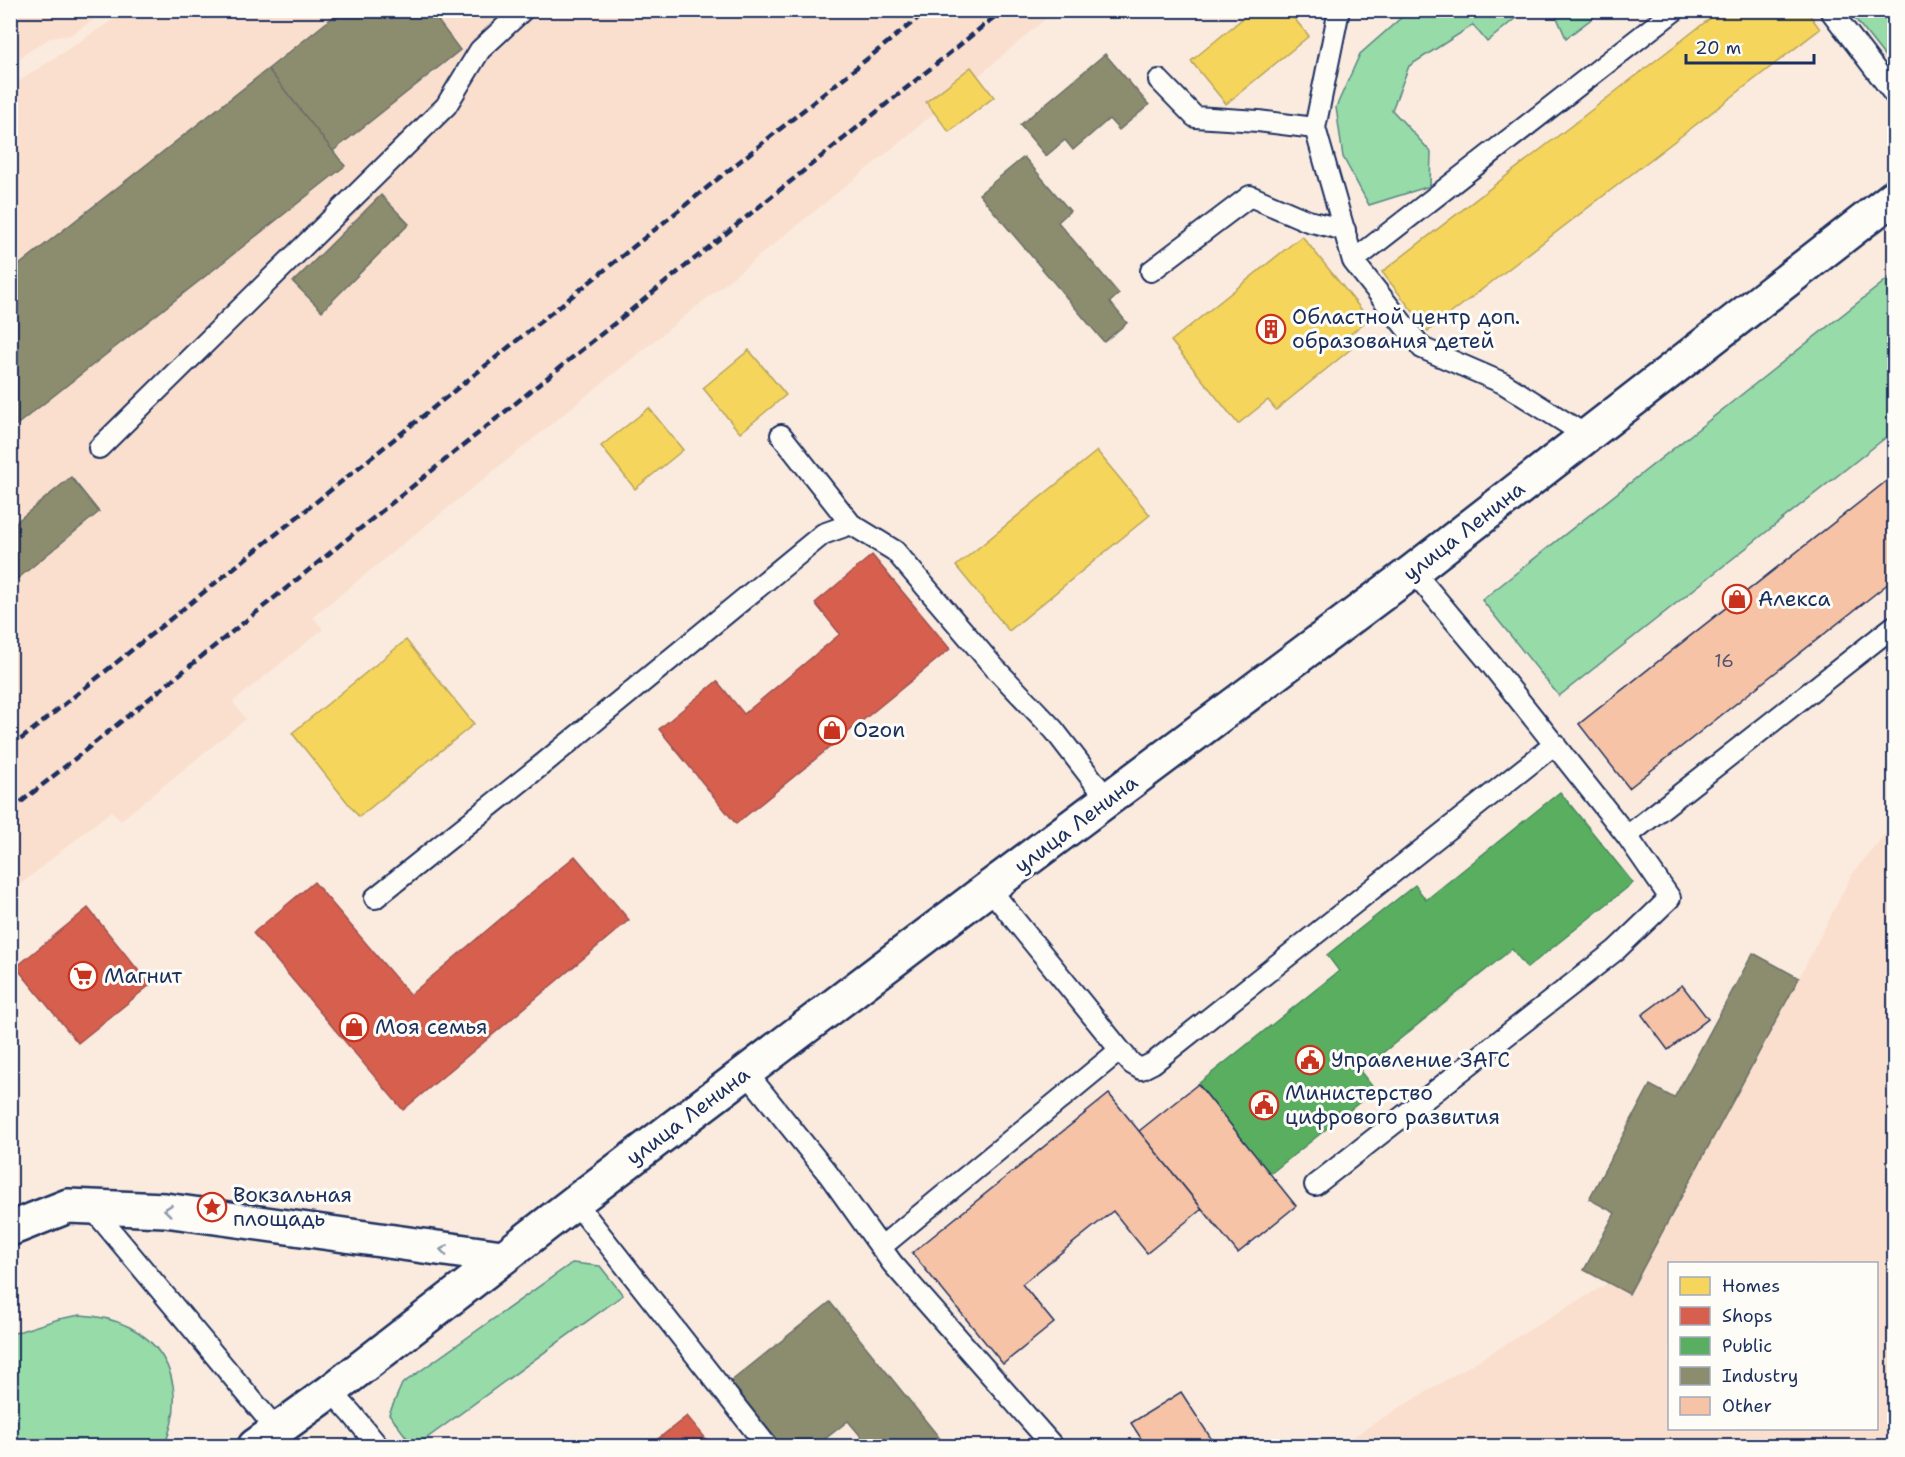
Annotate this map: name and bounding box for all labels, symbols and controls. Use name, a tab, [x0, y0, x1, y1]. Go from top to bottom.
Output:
scale bar	[1686, 27, 1814, 65]
text: 20 m	[1695, 36, 1741, 60]
place label: Областной центр доп. образования детей	[1292, 303, 1520, 355]
building icon: Областной центр доп. образования детей	[1255, 313, 1287, 345]
street label: улица Ленина	[1397, 475, 1531, 587]
shop icon: Алекса	[1721, 583, 1753, 615]
place label: Алекса	[1758, 585, 1831, 613]
house number: 16	[1714, 649, 1734, 673]
shop icon: Ozon	[816, 714, 848, 746]
place label: Ozon	[853, 716, 905, 744]
street label: улица Ленина	[1009, 768, 1143, 880]
supermarket icon: Магнит	[67, 960, 99, 992]
place label: Магнит	[104, 962, 183, 990]
shop icon: Моя семья	[338, 1011, 370, 1043]
place label: Моя семья	[375, 1013, 487, 1041]
public building icon: Управление ЗАГС	[1294, 1044, 1326, 1076]
place label: Управление ЗАГС	[1331, 1046, 1510, 1074]
street label: улица Ленина	[621, 1060, 755, 1172]
place label: Министерство цифрового развития	[1285, 1079, 1500, 1131]
public building icon: Министерство цифрового развития	[1248, 1089, 1280, 1121]
place label: Вокзальная площадь	[233, 1181, 352, 1233]
place icon: Вокзальная площадь	[196, 1191, 228, 1223]
one-way arrow	[164, 1204, 173, 1217]
one-way arrow	[440, 1244, 449, 1256]
legend	[1668, 1262, 1878, 1430]
text: Homes	[1722, 1274, 1780, 1298]
text: Shops	[1722, 1304, 1773, 1328]
text: Public	[1722, 1334, 1772, 1358]
text: Industry	[1722, 1364, 1798, 1388]
text: Other	[1722, 1394, 1772, 1418]

